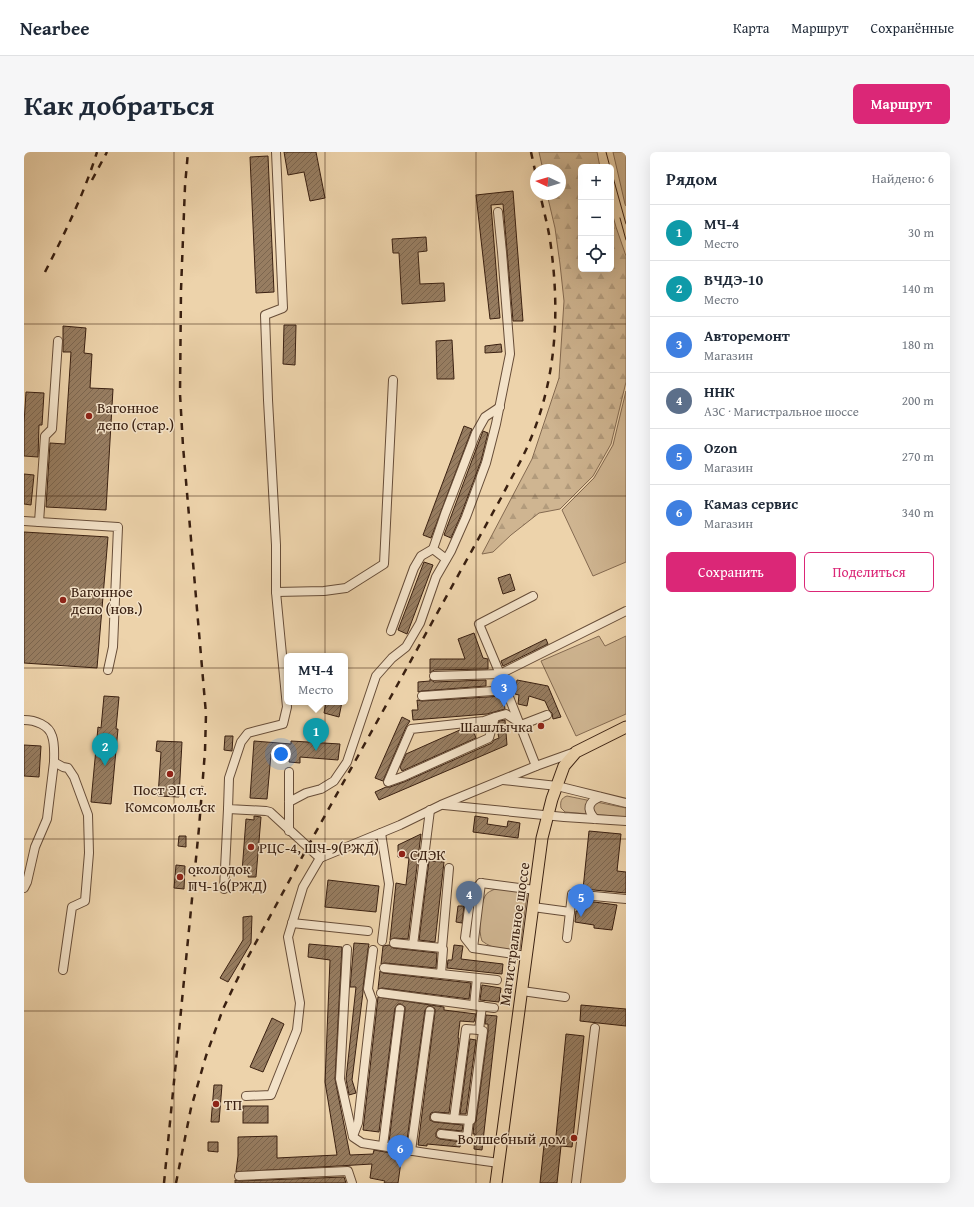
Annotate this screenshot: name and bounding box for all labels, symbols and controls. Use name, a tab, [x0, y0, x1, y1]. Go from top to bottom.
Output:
text: Nearbee	[20, 14, 90, 42]
text: Карта	[733, 18, 769, 38]
text: Маршрут	[791, 18, 849, 38]
text: Сохранённые	[871, 18, 954, 38]
text: Как добраться	[24, 84, 214, 125]
button: Маршрут	[853, 84, 950, 124]
north arrow	[530, 164, 566, 200]
map controls	[578, 164, 614, 272]
button: +	[578, 164, 614, 200]
text: Рядом	[666, 166, 717, 191]
text: Найдено: 6	[872, 169, 934, 188]
button: −	[578, 200, 614, 236]
text: МЧ-4	[704, 213, 739, 234]
text: 1	[676, 223, 682, 242]
text: 30 m	[908, 223, 934, 242]
text: Место	[704, 234, 739, 253]
button: locate	[578, 236, 614, 272]
text: ВЧДЭ-10	[704, 269, 763, 290]
text: 2	[676, 279, 682, 298]
text: 140 m	[902, 279, 934, 298]
text: Место	[704, 290, 739, 309]
text: Авторемонт	[704, 325, 790, 346]
text: 3	[676, 335, 682, 354]
text: 180 m	[902, 335, 934, 354]
text: Магазин	[704, 346, 753, 365]
text: ННК	[704, 381, 735, 402]
text: 4	[676, 391, 682, 410]
text: 200 m	[902, 391, 934, 410]
place label: Вагонное депо (стар.)	[97, 397, 174, 435]
text: АЗС · Магистральное шоссе	[704, 402, 859, 421]
marker: Вагонное депо (стар.)	[84, 411, 94, 421]
text: Ozon	[704, 437, 737, 458]
text: 5	[676, 447, 682, 466]
text: 270 m	[902, 447, 934, 466]
text: Магазин	[704, 458, 753, 477]
text: Камаз сервис	[704, 493, 798, 514]
text: 6	[676, 503, 682, 522]
text: 340 m	[902, 503, 934, 522]
text: Магазин	[704, 514, 753, 533]
button: Сохранить	[666, 552, 796, 592]
button: Поделиться	[804, 552, 934, 592]
place label: Вагонное депо (нов.)	[71, 581, 143, 619]
marker: Вагонное депо (нов.)	[58, 595, 68, 605]
popup	[284, 653, 348, 705]
text: МЧ-4	[298, 659, 334, 680]
pin: 3	[491, 674, 517, 707]
text: Место	[298, 680, 333, 699]
place label: Шашлычка	[460, 716, 534, 737]
pin: 1	[303, 718, 329, 751]
marker: Шашлычка	[536, 721, 546, 731]
pin: 2	[92, 733, 118, 766]
your location	[271, 744, 291, 764]
marker: Пост ЭЦ ст. Комсомольск	[165, 769, 175, 779]
place label: Пост ЭЦ ст. Комсомольск	[125, 779, 215, 817]
place label: РЦС-4, ШЧ-9(РЖД)	[259, 837, 379, 858]
marker: РЦС-4, ШЧ-9(РЖД)	[246, 842, 256, 852]
place label: СДЭК	[410, 844, 446, 865]
marker: СДЭК	[397, 849, 407, 859]
place label: околодок ПЧ-16(РЖД)	[188, 858, 267, 896]
street label: Магистральное шоссе	[494, 861, 534, 1007]
marker: околодок ПЧ-16(РЖД)	[175, 872, 185, 882]
pin: 4	[456, 881, 482, 914]
pin: 5	[568, 884, 594, 917]
place label: ТП	[224, 1094, 242, 1115]
marker: ТП	[211, 1099, 221, 1109]
place label: Волшебный дом	[458, 1128, 566, 1149]
marker: Волшебный дом	[569, 1133, 579, 1143]
pin: 6	[387, 1135, 413, 1168]

